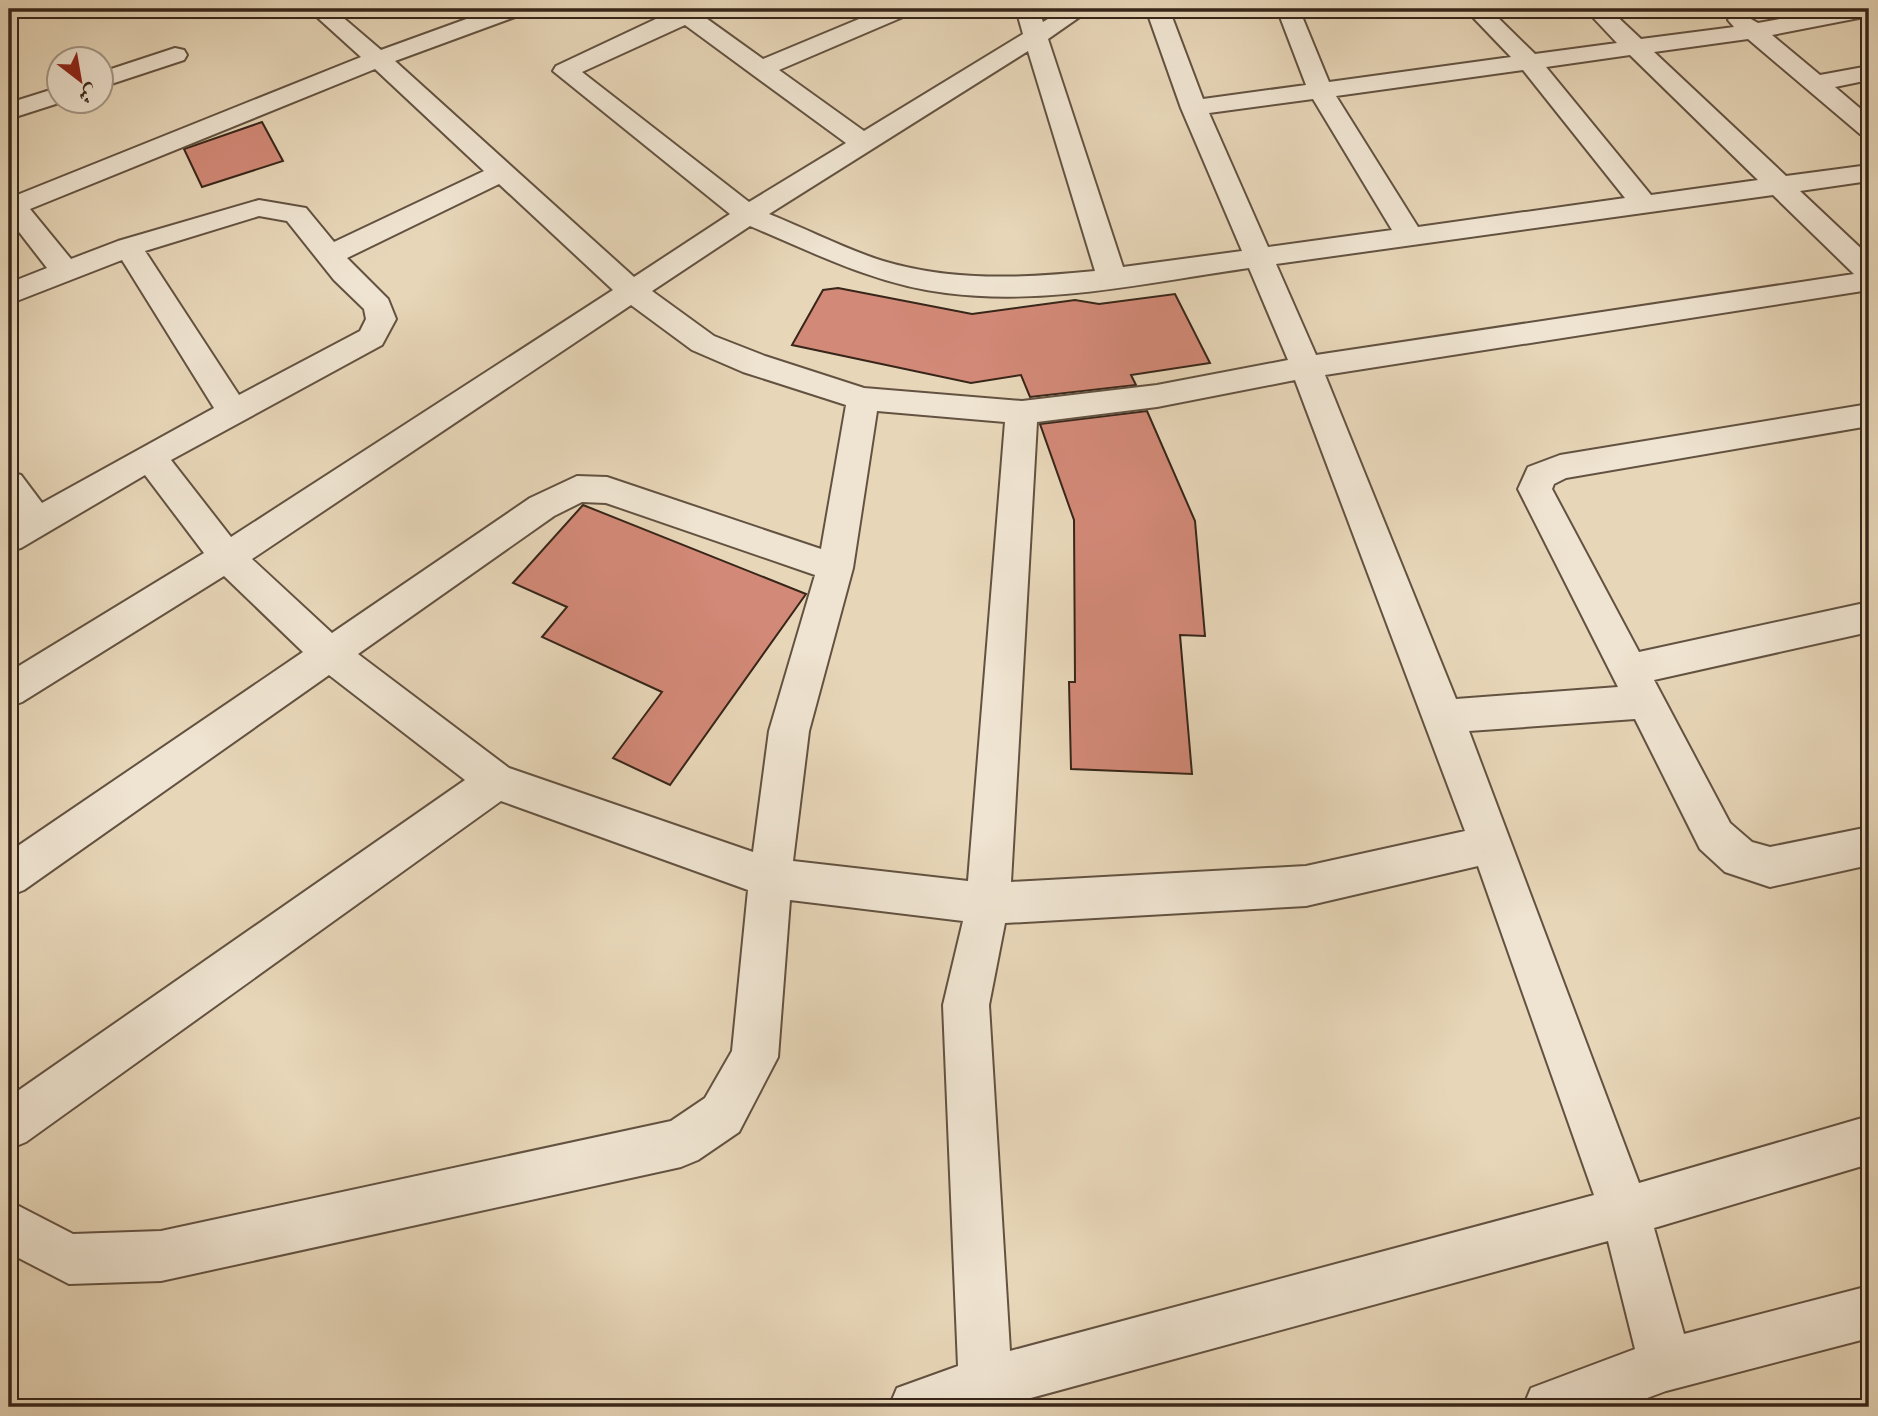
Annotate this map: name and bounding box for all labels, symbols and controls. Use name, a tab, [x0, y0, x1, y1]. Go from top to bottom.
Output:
north arrow	[46, 46, 116, 116]
text: ش	[74, 79, 103, 109]

